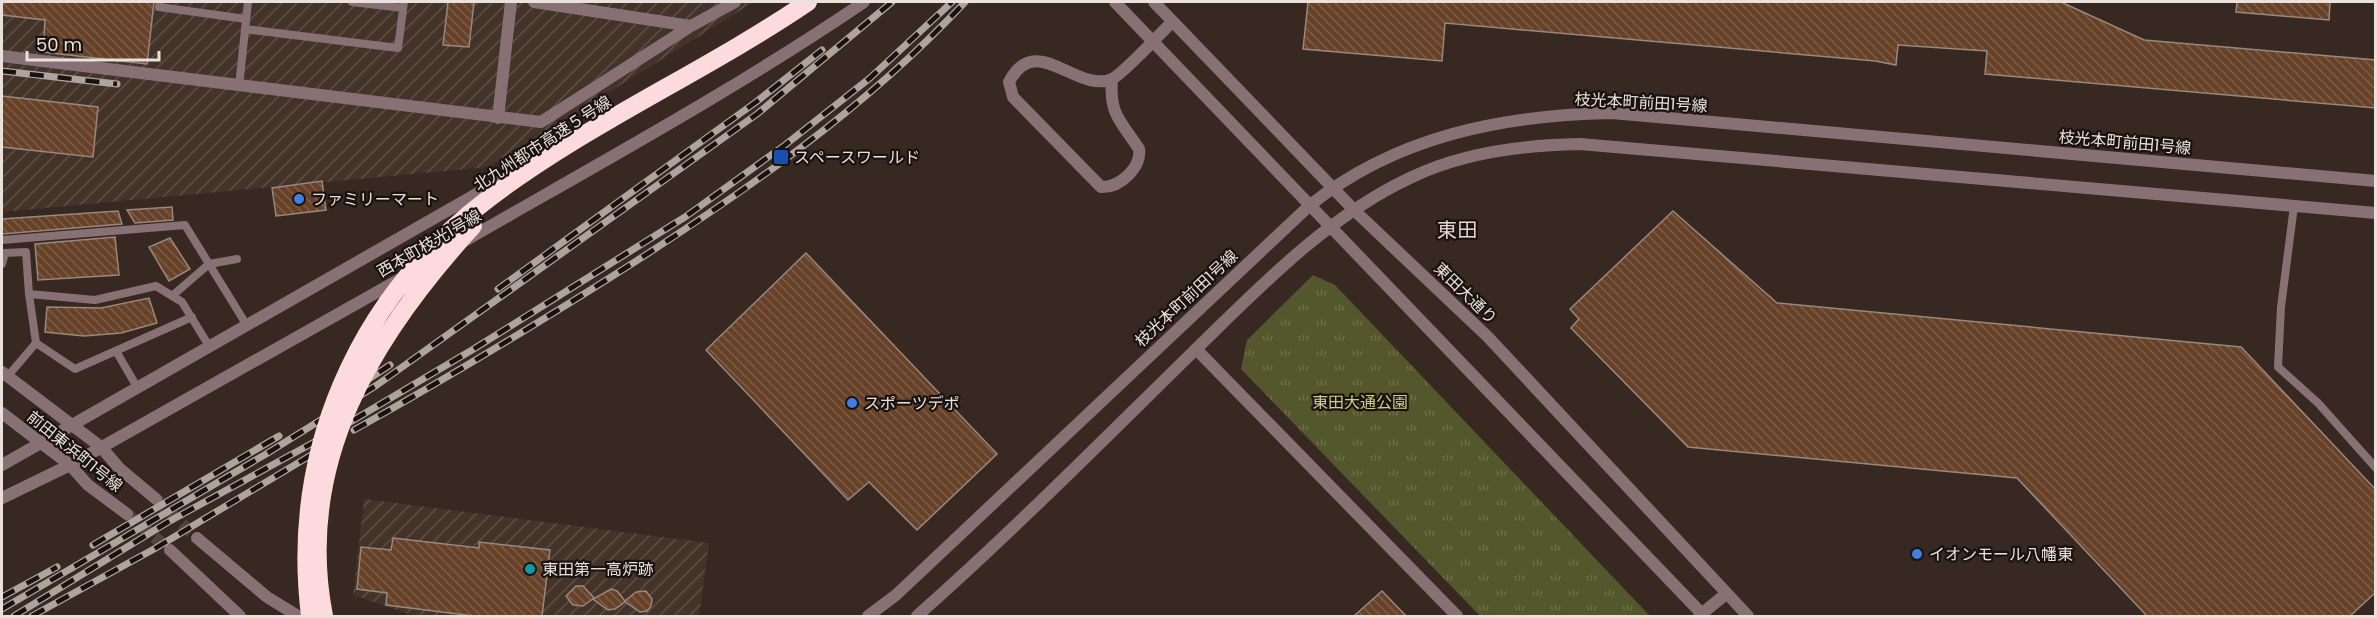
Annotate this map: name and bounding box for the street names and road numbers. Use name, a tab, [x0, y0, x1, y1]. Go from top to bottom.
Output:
street label: 枝光本町前田1号線	[1574, 88, 1708, 117]
street label: 北九州都市高速５号線	[469, 90, 616, 197]
street label: 枝光本町前田1号線	[2058, 125, 2192, 160]
street label: 西本町枝光1号線	[373, 204, 486, 283]
street label: 枝光本町前田1号線	[1130, 245, 1243, 352]
street label: 東田大通り	[1429, 257, 1502, 329]
street label: 前田東浜町1号線	[22, 406, 127, 497]

